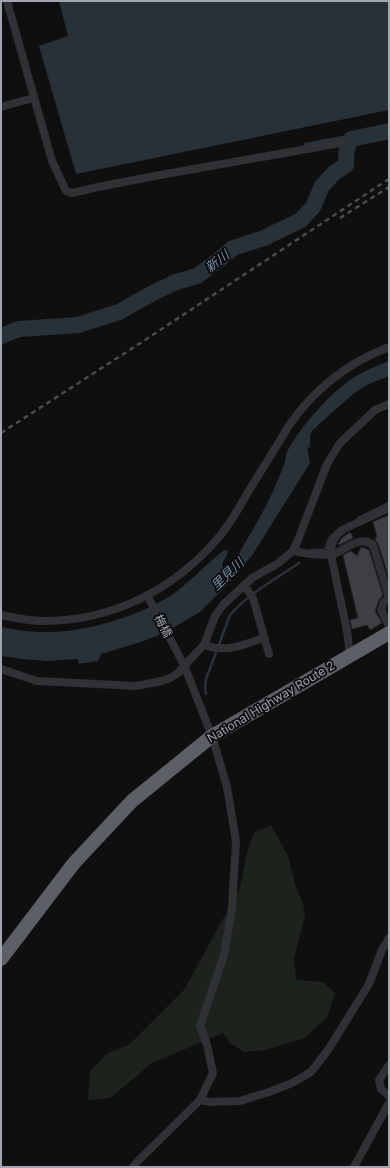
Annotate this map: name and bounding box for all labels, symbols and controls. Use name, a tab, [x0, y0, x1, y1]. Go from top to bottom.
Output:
water label: 新川	[202, 245, 234, 275]
water label: 里見川	[207, 553, 248, 593]
street label: 梅橋	[151, 612, 176, 640]
street label: National Highway Route 2	[204, 658, 337, 746]

